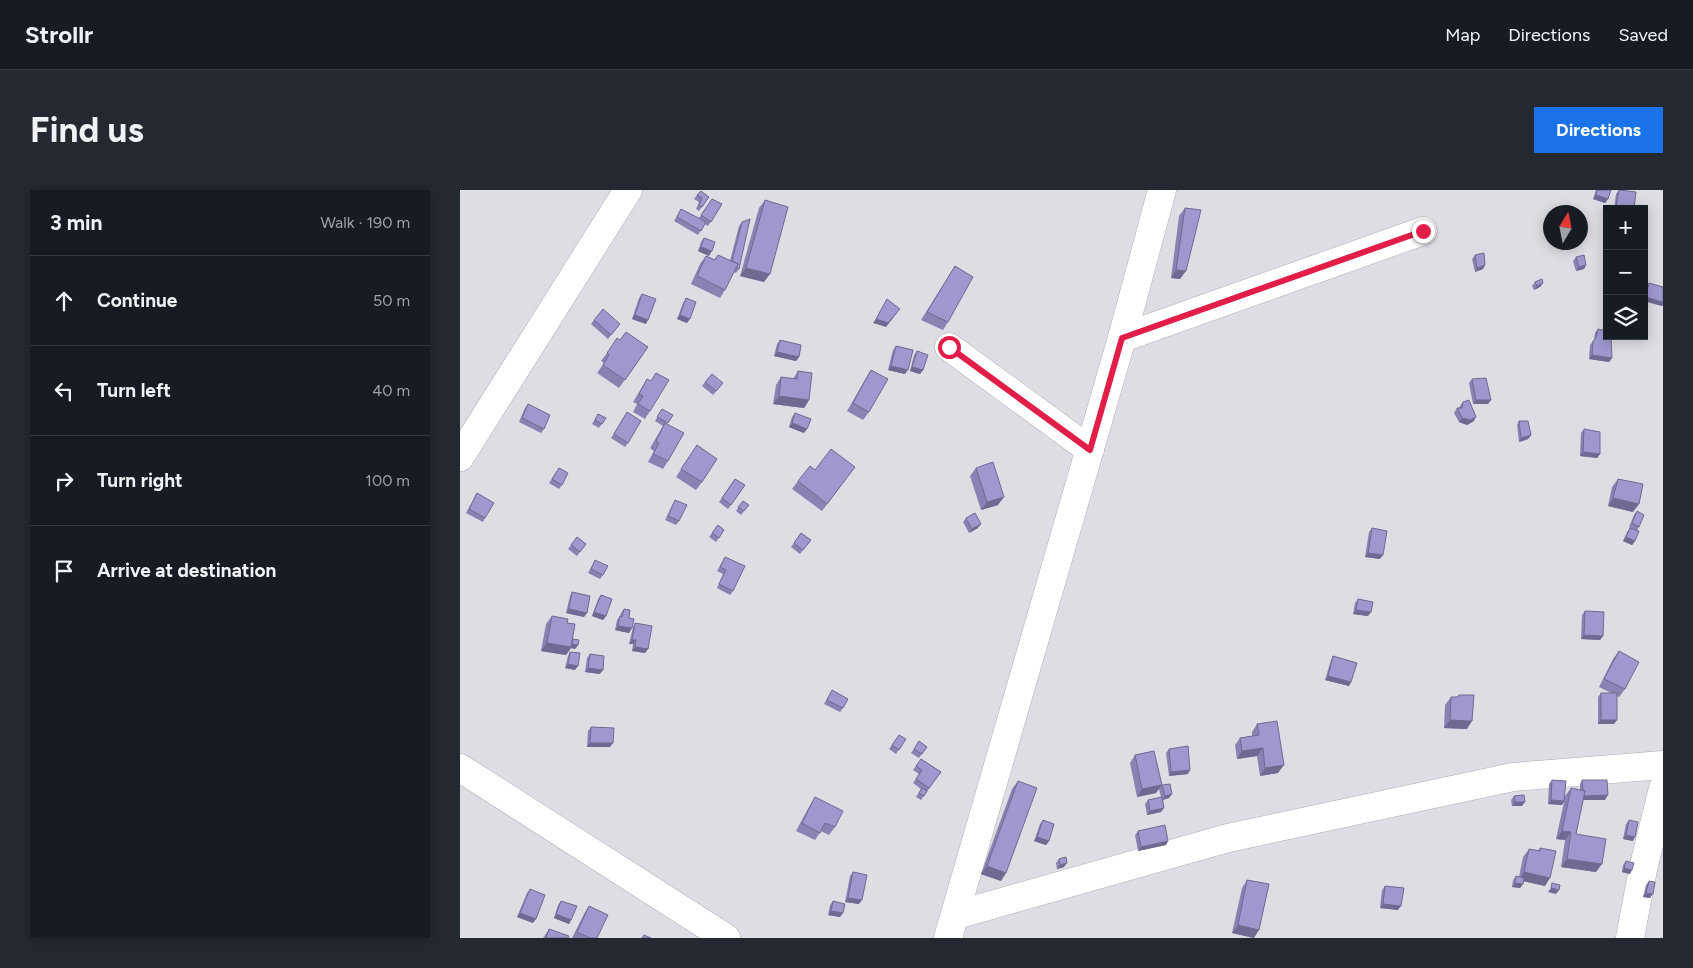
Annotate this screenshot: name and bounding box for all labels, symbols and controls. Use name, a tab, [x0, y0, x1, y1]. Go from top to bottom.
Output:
text: Strollr	[25, 20, 93, 49]
text: Map	[1445, 24, 1480, 46]
text: Directions	[1508, 24, 1590, 46]
text: Saved	[1618, 24, 1668, 46]
button: Directions	[1534, 107, 1663, 153]
text: Find us	[30, 109, 144, 151]
north arrow	[1543, 205, 1588, 250]
map controls	[1603, 205, 1648, 340]
button: +	[1603, 205, 1648, 250]
text: 3 min	[50, 210, 102, 235]
text: Walk · 190 m	[320, 213, 410, 232]
route end	[1412, 220, 1435, 243]
button: −	[1603, 250, 1648, 295]
icon: ahead	[50, 287, 78, 315]
text: Continue	[97, 289, 177, 312]
text: 50 m	[373, 291, 410, 310]
button: layers	[1603, 295, 1648, 340]
route start	[938, 336, 961, 359]
icon: left	[50, 377, 78, 405]
text: Turn left	[97, 379, 171, 402]
text: 40 m	[372, 381, 410, 400]
icon: right	[50, 467, 78, 495]
text: Turn right	[97, 469, 183, 492]
text: 100 m	[365, 471, 410, 490]
icon: arrive	[50, 557, 78, 585]
text: Arrive at destination	[97, 559, 276, 582]

